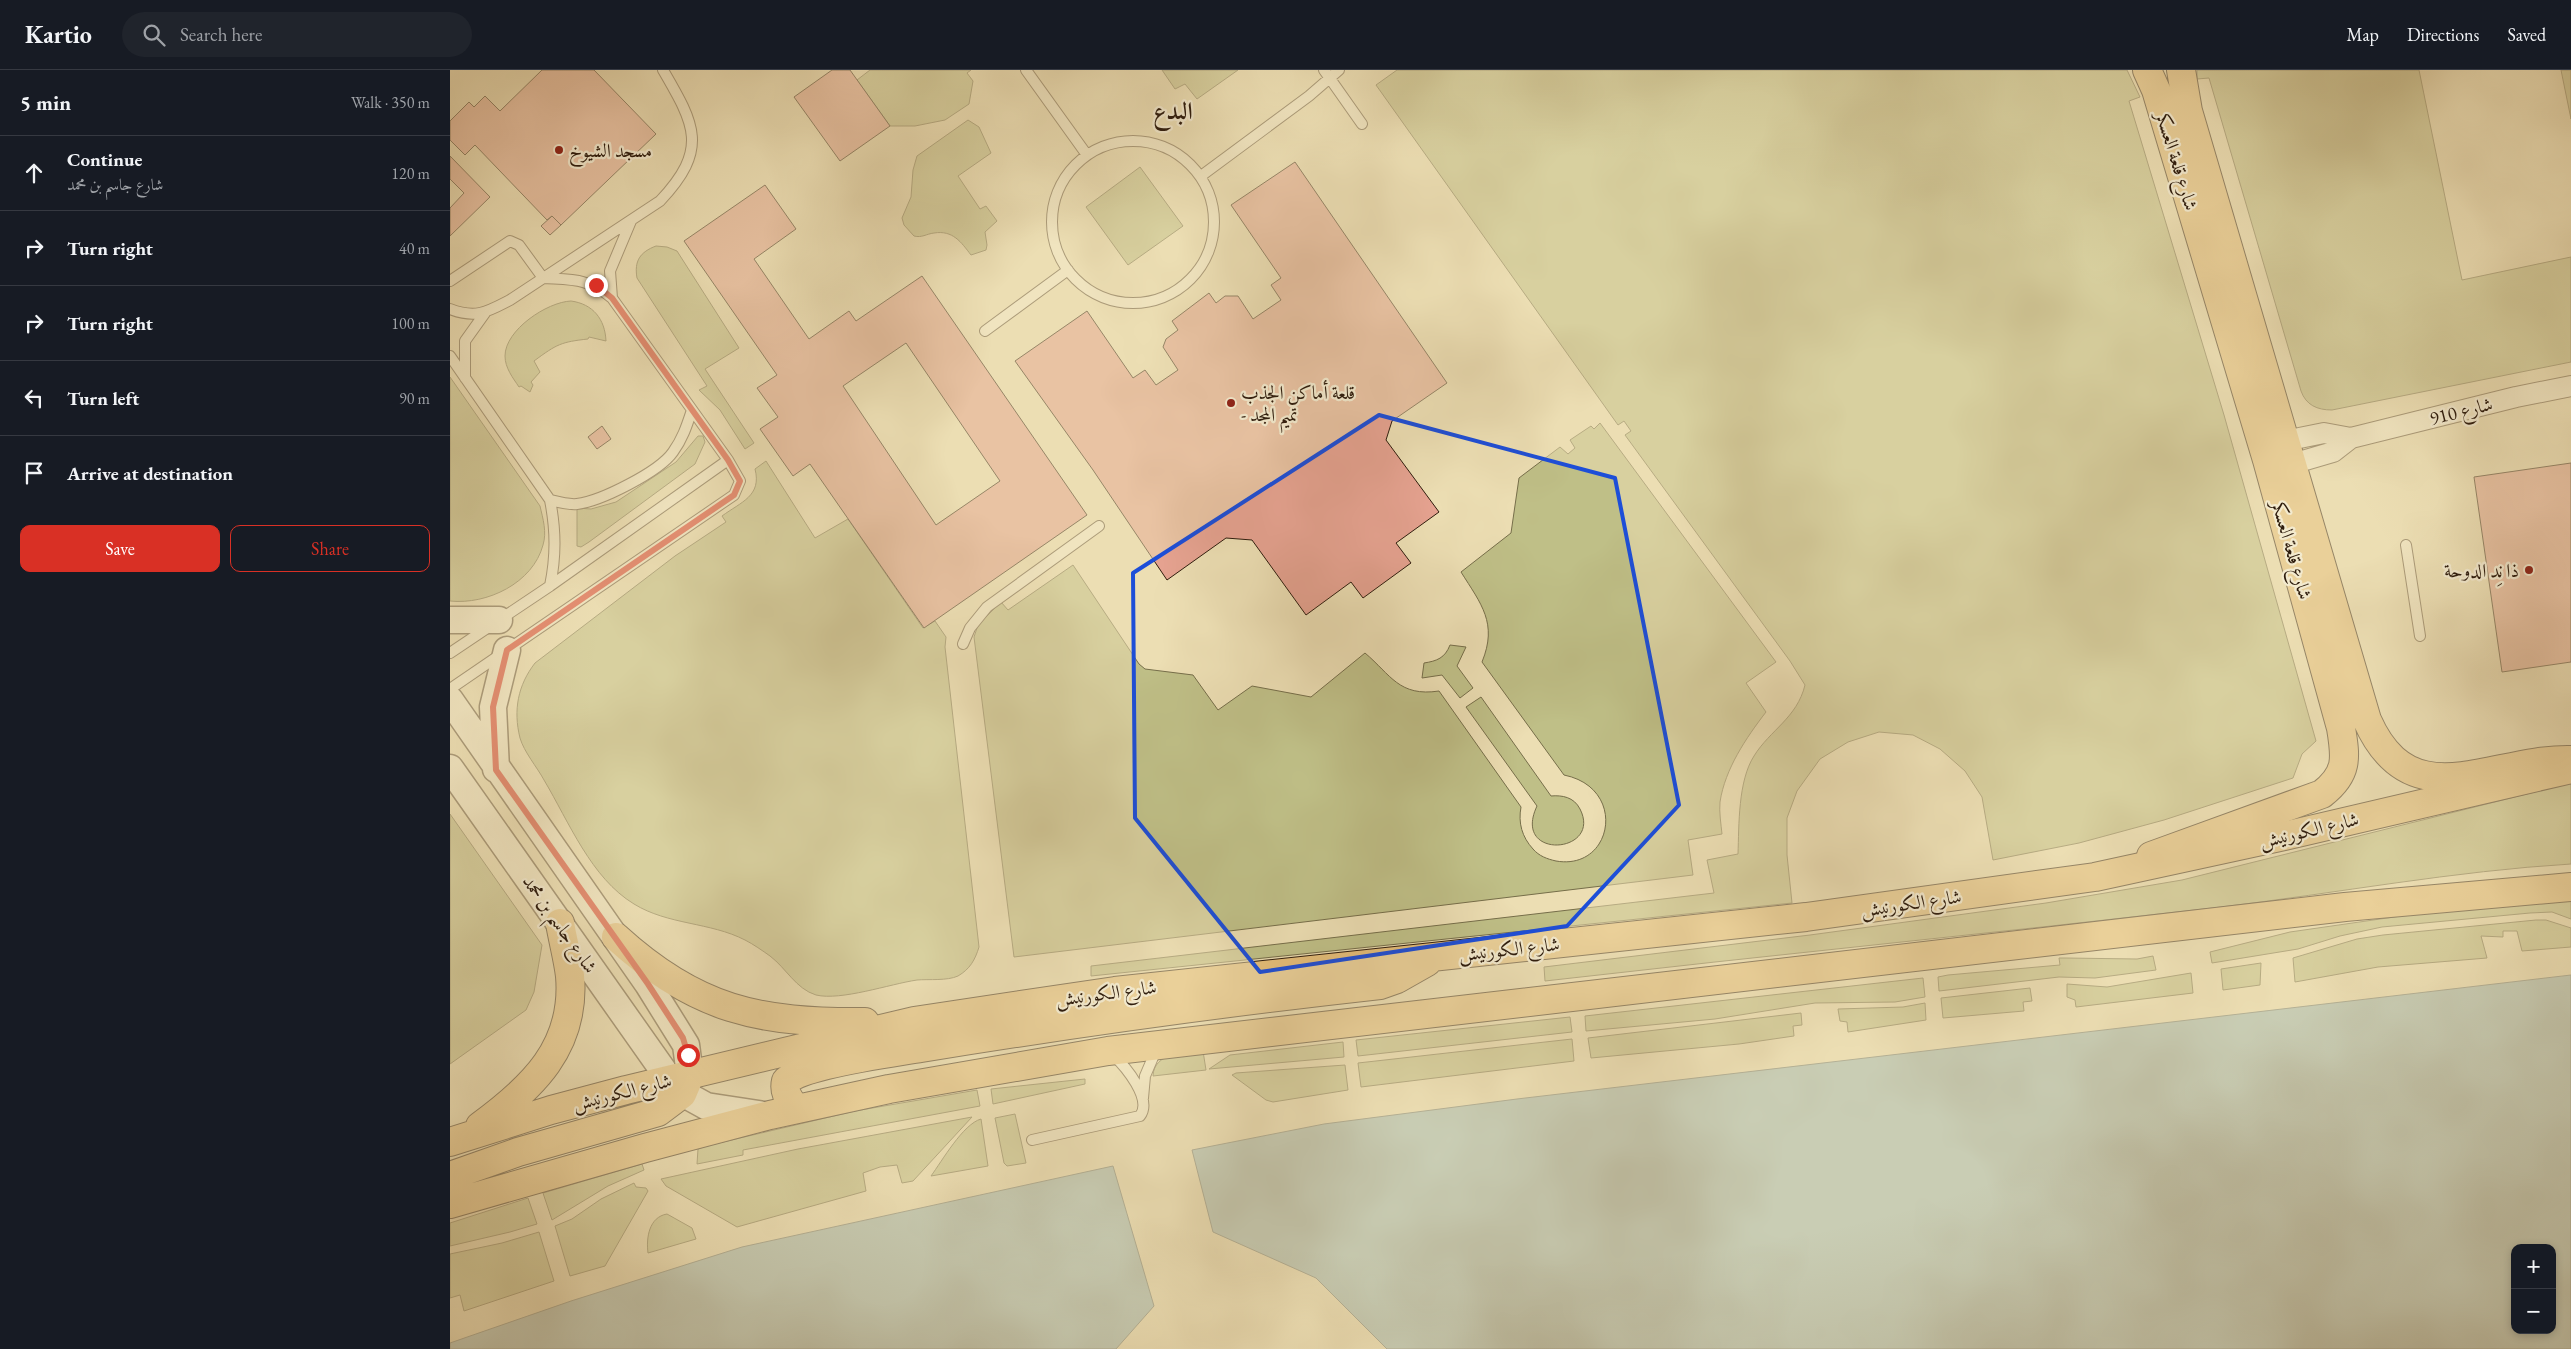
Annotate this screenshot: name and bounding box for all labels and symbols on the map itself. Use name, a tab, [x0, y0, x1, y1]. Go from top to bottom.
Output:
district label: البدع	[1153, 95, 1193, 131]
street label: شارع قلعة العسكر	[2147, 107, 2204, 214]
place label: مسجد الشيوخ	[569, 138, 652, 168]
marker: مسجد الشيوخ	[553, 144, 565, 156]
route end	[585, 274, 608, 297]
place label: قلعة أماكن الجذب - تميم المجد	[1241, 380, 1355, 434]
street label: شارع 910	[2427, 391, 2496, 434]
marker: قلعة أماكن الجذب - تميم المجد	[1225, 397, 1237, 409]
street label: شارع قلعة العسكر	[2263, 496, 2318, 603]
place label: ذا نِد الدوحة	[2444, 558, 2519, 587]
marker: ذا نِد الدوحة	[2523, 564, 2535, 576]
street label: شارع الكورنيش	[2257, 806, 2362, 857]
street label: شارع جاسم بن محمد	[511, 870, 603, 982]
street label: شارع الكورنيش	[1859, 884, 1963, 925]
street label: شارع الكورنيش	[1457, 931, 1561, 970]
street label: شارع الكورنيش	[1054, 974, 1158, 1015]
route start	[677, 1044, 700, 1067]
street label: شارع الكورنيش	[570, 1068, 675, 1119]

